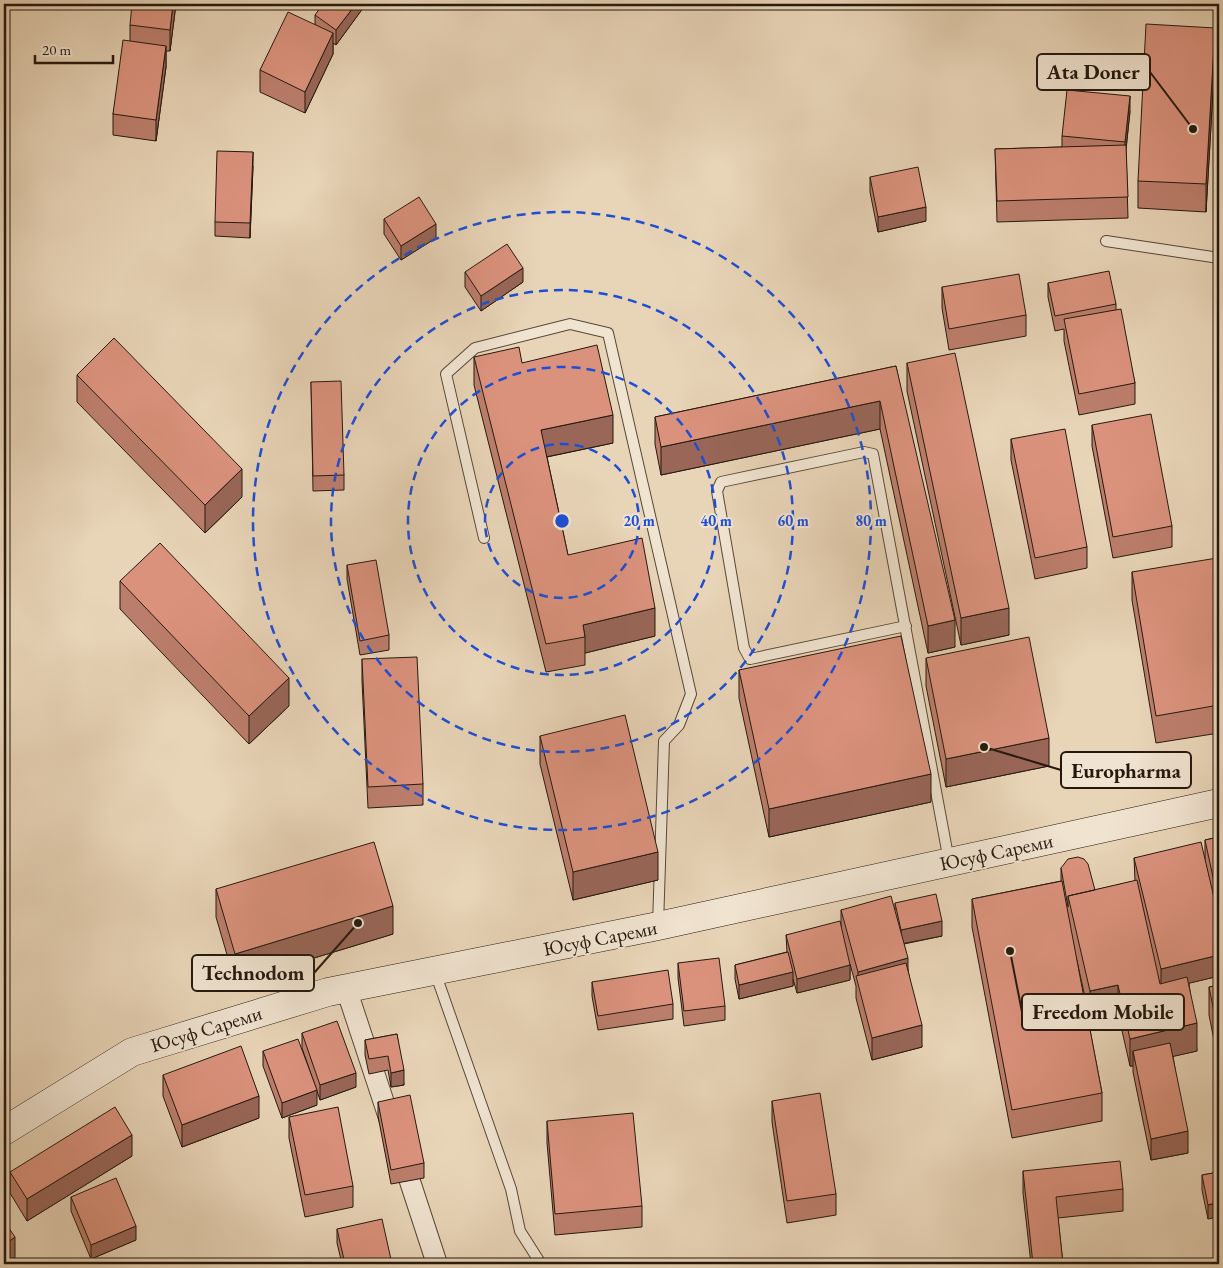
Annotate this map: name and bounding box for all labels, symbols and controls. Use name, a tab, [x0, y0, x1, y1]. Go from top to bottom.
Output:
scale bar	[35, 32, 112, 64]
text: 20 m	[42, 40, 71, 59]
callout: Ata Doner	[1037, 54, 1150, 90]
text: Ata Doner	[1045, 58, 1140, 85]
text: 20 m	[623, 511, 655, 530]
text: 40 m	[700, 511, 732, 530]
text: 60 m	[777, 511, 809, 530]
text: 80 m	[855, 511, 887, 530]
centre of rings	[553, 512, 571, 530]
callout: Europharma	[1061, 752, 1191, 788]
text: Europharma	[1071, 757, 1182, 784]
street label: Юсуф Сареми	[937, 827, 1056, 877]
street label: Юсуф Сареми	[541, 914, 660, 962]
callout: Technodom	[192, 955, 314, 991]
text: Technodom	[202, 959, 304, 986]
callout: Freedom Mobile	[1022, 994, 1184, 1030]
text: Freedom Mobile	[1032, 998, 1174, 1025]
street label: Юсуф Сареми	[147, 1000, 266, 1058]

